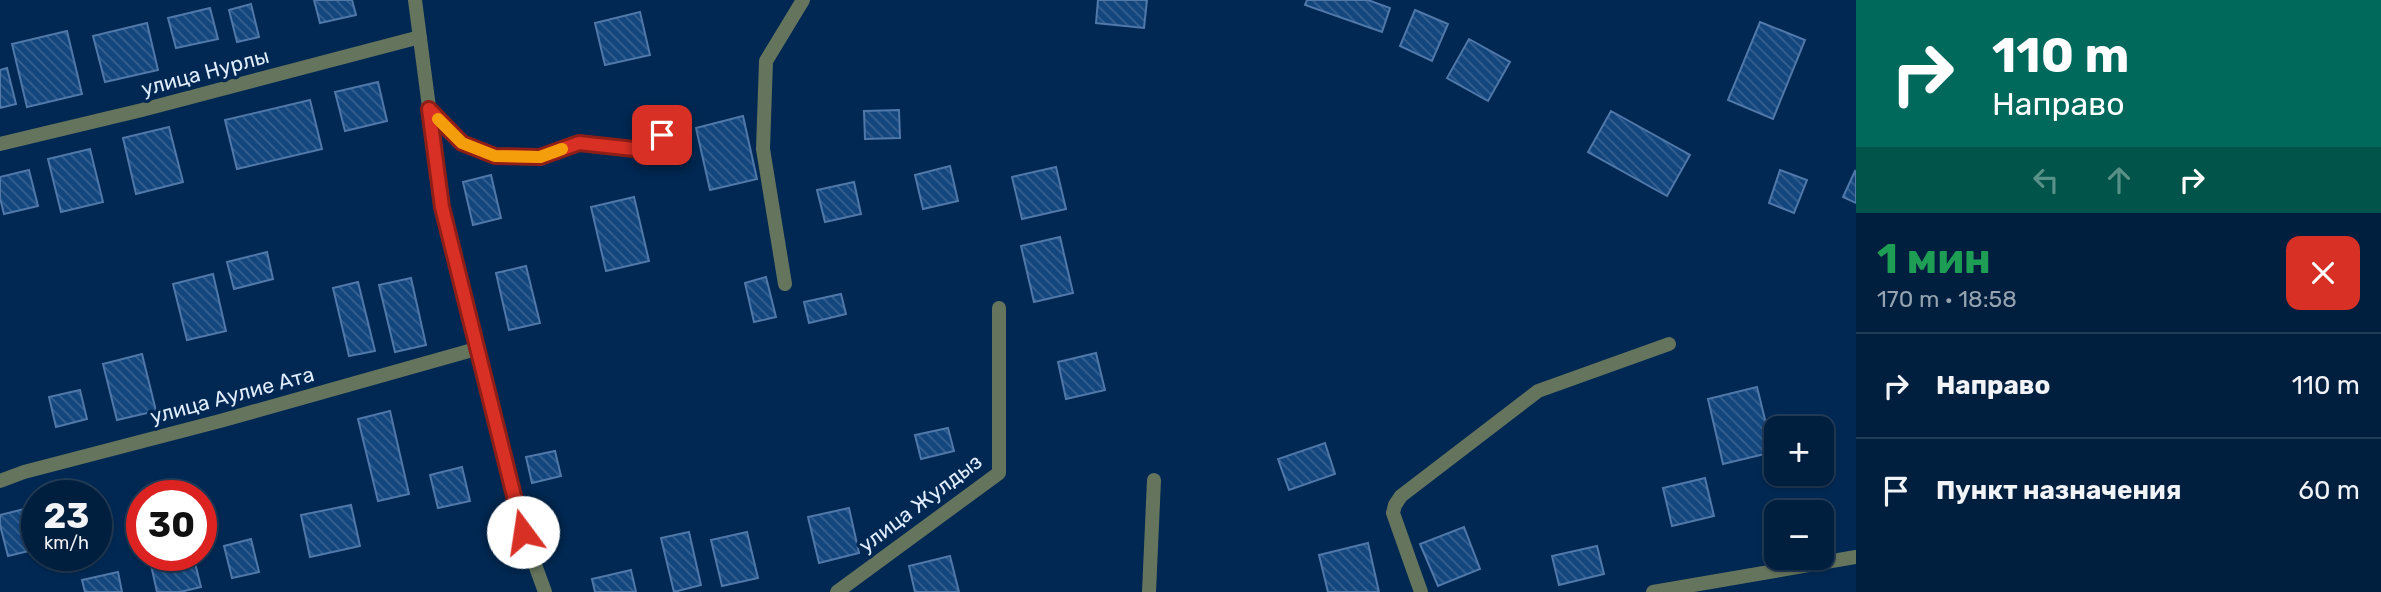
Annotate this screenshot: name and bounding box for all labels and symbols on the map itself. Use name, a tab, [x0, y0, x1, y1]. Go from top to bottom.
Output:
street label: улица Нурлы	[138, 43, 272, 101]
pin	[632, 105, 692, 165]
street label: улица Аулие Ата	[147, 361, 317, 429]
street label: улица Жулдыз	[854, 449, 986, 557]
speed limit sign: 30	[126, 480, 217, 571]
position arrow	[486, 495, 560, 569]

